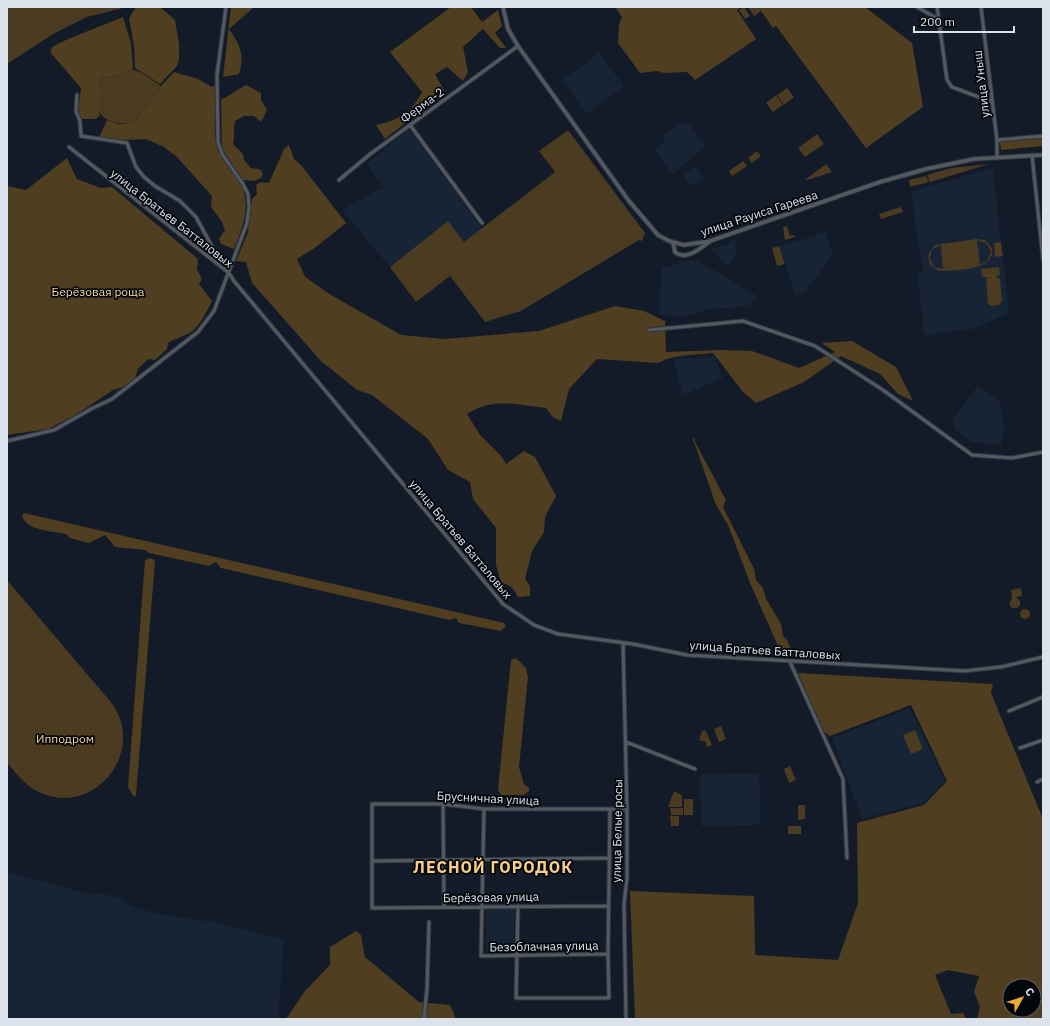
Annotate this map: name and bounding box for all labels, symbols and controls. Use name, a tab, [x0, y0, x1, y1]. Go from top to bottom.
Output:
scale bar	[914, 8, 1014, 34]
text: 200 m	[920, 14, 955, 29]
street label: улица Уныш	[969, 49, 993, 119]
street label: Ферма-2	[397, 84, 447, 126]
street label: улица Братьев Батталовых	[108, 165, 236, 271]
street label: улица Рауиса Гареева	[698, 187, 820, 239]
park label: Берёзовая роща	[52, 284, 145, 299]
street label: улица Братьев Батталовых	[407, 476, 515, 602]
street label: улица Братьев Батталовых	[689, 637, 841, 663]
park label: Ипподром	[36, 731, 94, 746]
street label: улица Белые росы	[609, 779, 625, 883]
street label: Брусничная улица	[436, 788, 540, 808]
district label: ЛЕСНОЙ ГОРОДОК	[413, 857, 573, 877]
street label: Берёзовая улица	[443, 889, 540, 905]
street label: Безоблачная улица	[489, 938, 599, 954]
north arrow	[1002, 978, 1042, 1018]
text: С	[1022, 985, 1037, 999]

